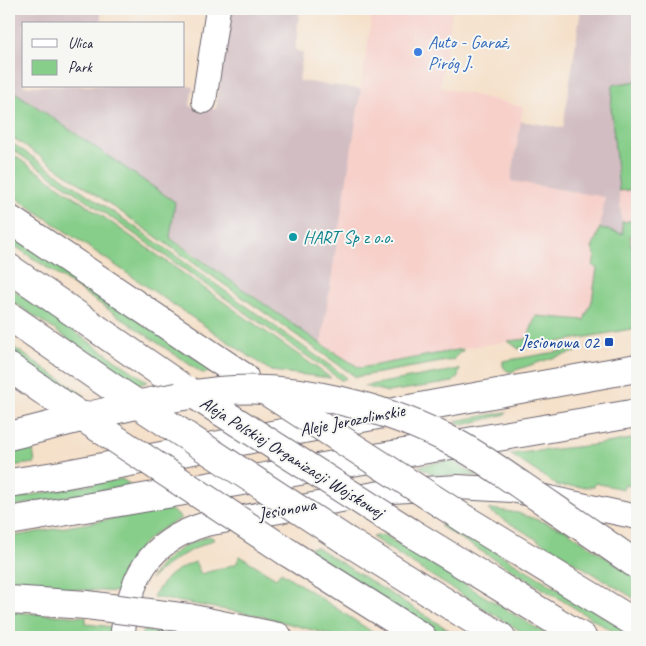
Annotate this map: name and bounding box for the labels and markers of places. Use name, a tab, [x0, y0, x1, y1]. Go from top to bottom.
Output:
place label: Auto - Garaż, Piróg J.	[428, 31, 510, 74]
marker: Auto - Garaż, Piróg J.	[412, 46, 424, 58]
place label: HART Sp z o.o.	[303, 226, 394, 248]
marker: HART Sp z o.o.	[287, 231, 299, 243]
place label: Jesionowa 02	[519, 331, 601, 353]
marker: Jesionowa 02	[603, 336, 615, 348]

